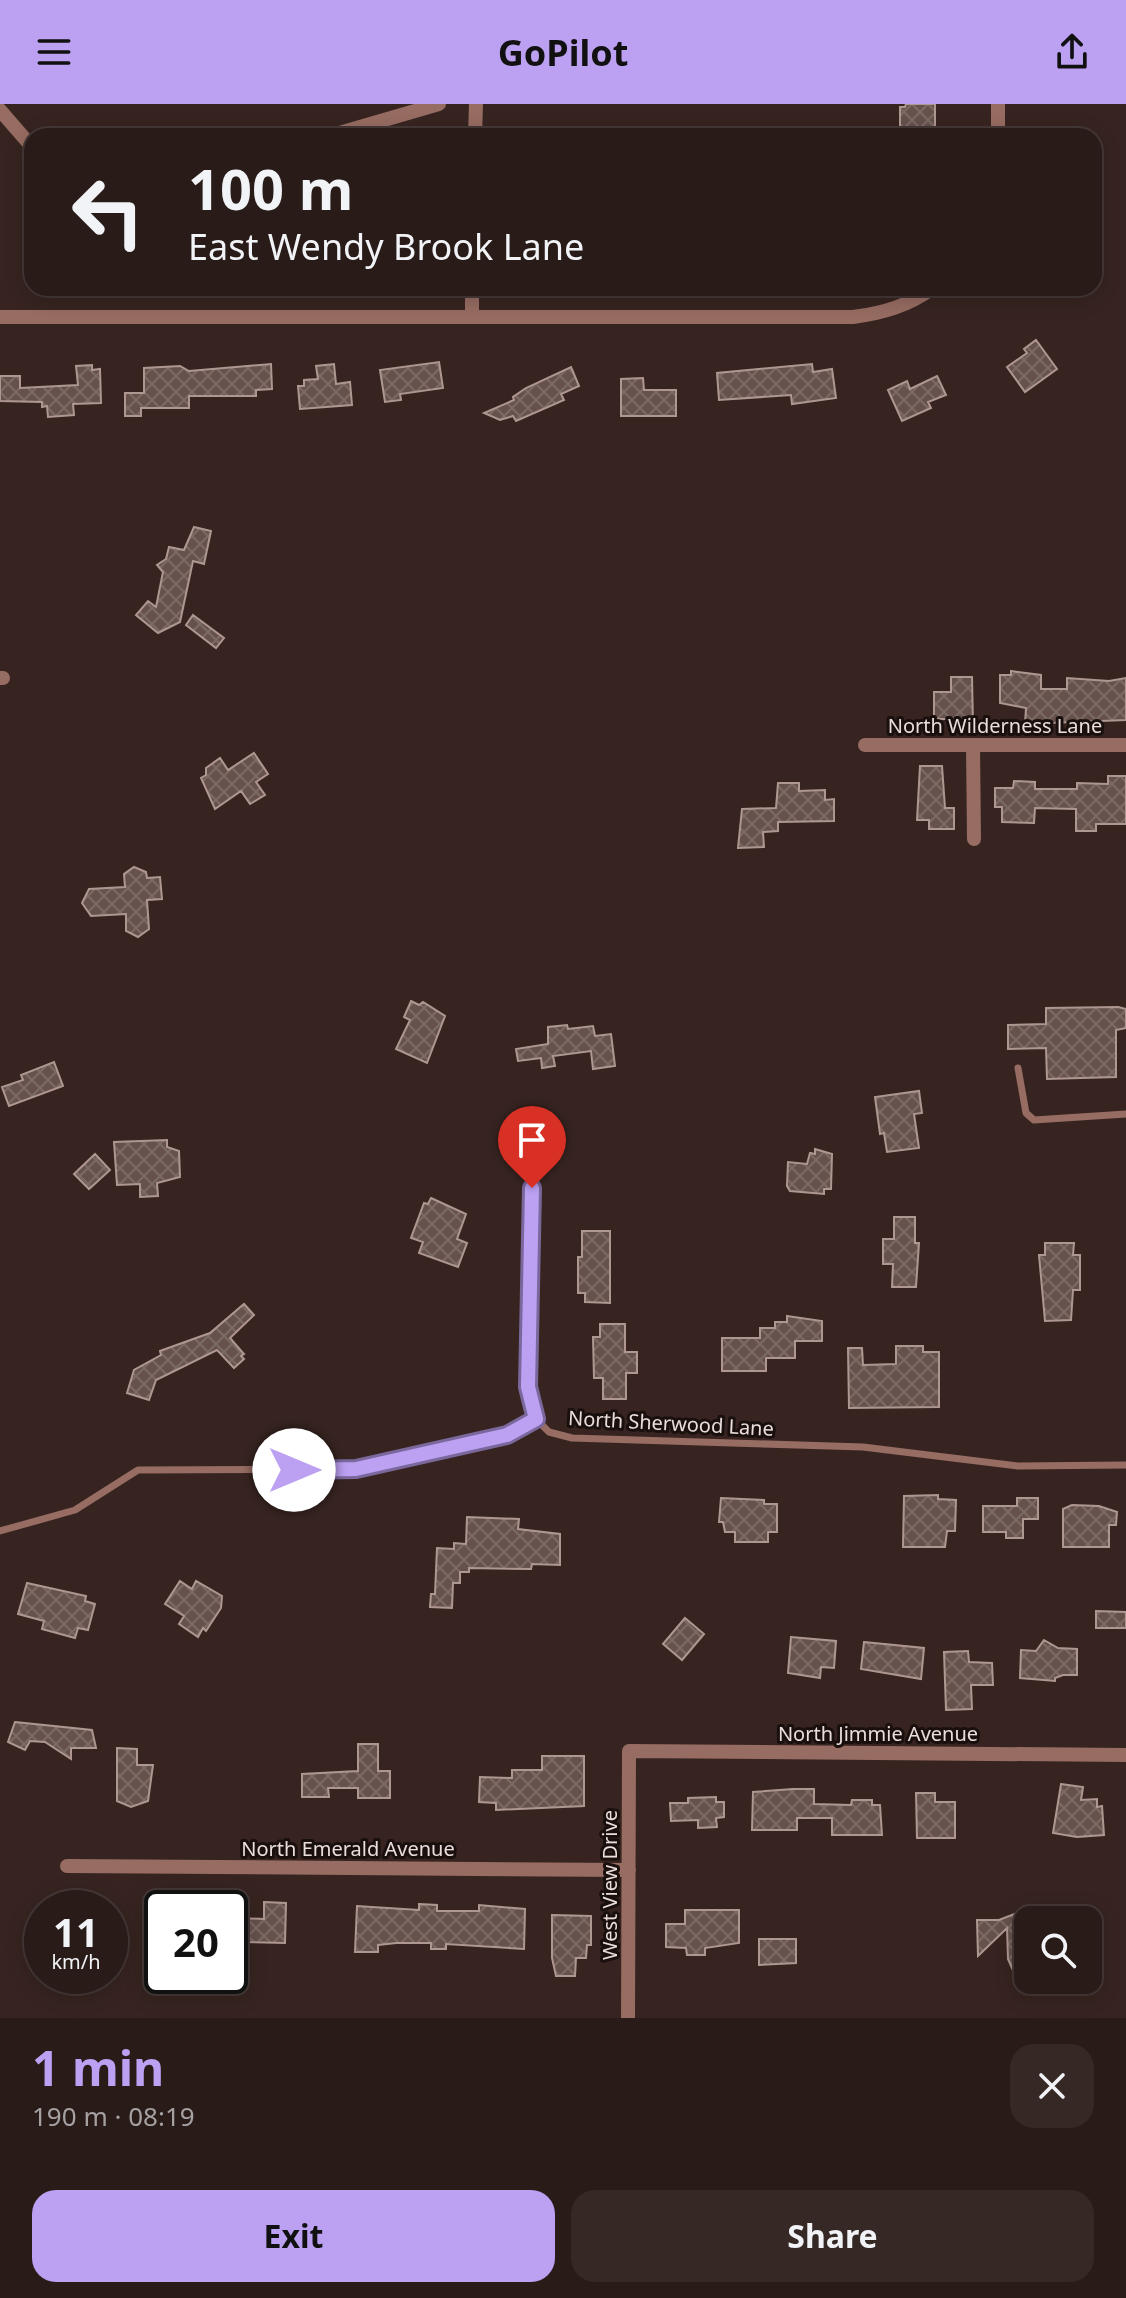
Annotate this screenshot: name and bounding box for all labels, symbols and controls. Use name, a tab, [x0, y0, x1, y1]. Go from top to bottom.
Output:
text: GoPilot	[498, 28, 628, 77]
icon: menu	[32, 30, 76, 74]
icon: share	[1050, 30, 1094, 74]
text: 100 m	[188, 150, 353, 226]
icon: left	[56, 160, 160, 264]
text: East Wendy Brook Lane	[188, 222, 584, 271]
street label: North Wilderness Lane	[888, 712, 1102, 739]
pin	[498, 1106, 566, 1188]
icon: arrive	[510, 1118, 554, 1162]
street label: North Sherwood Lane	[567, 1404, 775, 1442]
position arrow	[252, 1428, 336, 1512]
street label: North Jimmie Avenue	[778, 1720, 978, 1747]
street label: West View Drive	[596, 1810, 623, 1960]
street label: North Emerald Avenue	[241, 1835, 455, 1862]
speed limit sign: 20	[144, 1890, 248, 1994]
text: 11	[53, 1904, 99, 1959]
map controls	[1014, 1906, 1102, 1994]
button: search	[1014, 1906, 1102, 1994]
text: km/h	[51, 1948, 101, 1975]
text: 1 min	[32, 2035, 164, 2100]
button: close	[1010, 2044, 1094, 2128]
text: 190 m · 08:19	[32, 2098, 195, 2134]
button: Exit	[32, 2190, 555, 2282]
button: Share	[571, 2190, 1094, 2282]

